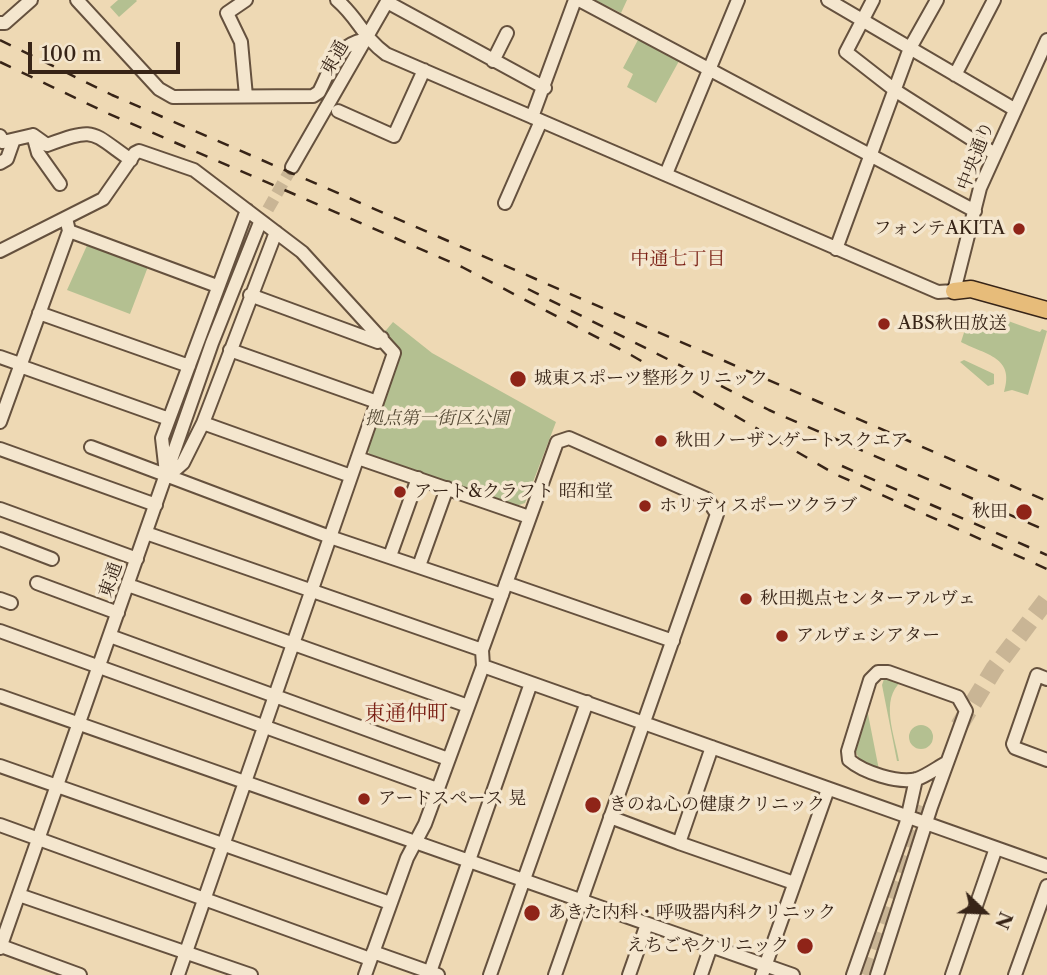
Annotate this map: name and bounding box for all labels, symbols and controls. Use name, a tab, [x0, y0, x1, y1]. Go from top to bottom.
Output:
scale bar	[32, 28, 184, 72]
street label: 東通	[317, 37, 353, 79]
text: 100 m	[41, 41, 102, 66]
street label: 中央通り	[953, 119, 999, 193]
place label: フォンテAKITA	[873, 218, 1005, 240]
marker: フォンテAKITA	[1011, 221, 1027, 237]
district label: 中通七丁目	[631, 249, 725, 271]
place label: ABS秋田放送	[898, 313, 1007, 335]
marker: ABS秋田放送	[876, 316, 892, 332]
place label: 城東スポーツ整形クリニック	[534, 368, 768, 390]
marker: 城東スポーツ整形クリニック	[508, 369, 528, 389]
park label: 拠点第一街区公園	[365, 408, 509, 430]
place label: 秋田ノーザンゲートスクエア	[675, 430, 908, 452]
marker: 秋田ノーザンゲートスクエア	[653, 433, 669, 449]
place label: アート&クラフト 昭和堂	[414, 481, 613, 503]
marker: アート&クラフト 昭和堂	[392, 484, 408, 500]
place label: ホリディスポーツクラブ	[659, 495, 857, 517]
marker: ホリディスポーツクラブ	[637, 498, 653, 514]
place label: 秋田	[972, 501, 1008, 523]
marker: 秋田	[1014, 502, 1034, 522]
street label: 東通	[95, 559, 127, 601]
place label: 秋田拠点センターアルヴェ	[760, 588, 976, 610]
marker: 秋田拠点センターアルヴェ	[738, 591, 754, 607]
place label: アルヴェシアター	[796, 625, 940, 647]
marker: アルヴェシアター	[774, 628, 790, 644]
district label: 東通仲町	[364, 701, 448, 727]
place label: アートスペース 晃	[378, 788, 526, 810]
marker: アートスペース 晃	[356, 791, 372, 807]
place label: きのね心の健康クリニック	[609, 794, 825, 816]
marker: きのね心の健康クリニック	[583, 795, 603, 815]
north arrow	[949, 877, 1019, 947]
place label: あきた内科・呼吸器内科クリニック	[548, 902, 836, 924]
marker: あきた内科・呼吸器内科クリニック	[522, 903, 542, 923]
text: N	[990, 908, 1018, 932]
place label: えちごやクリニック	[627, 935, 789, 957]
marker: えちごやクリニック	[795, 936, 815, 956]

